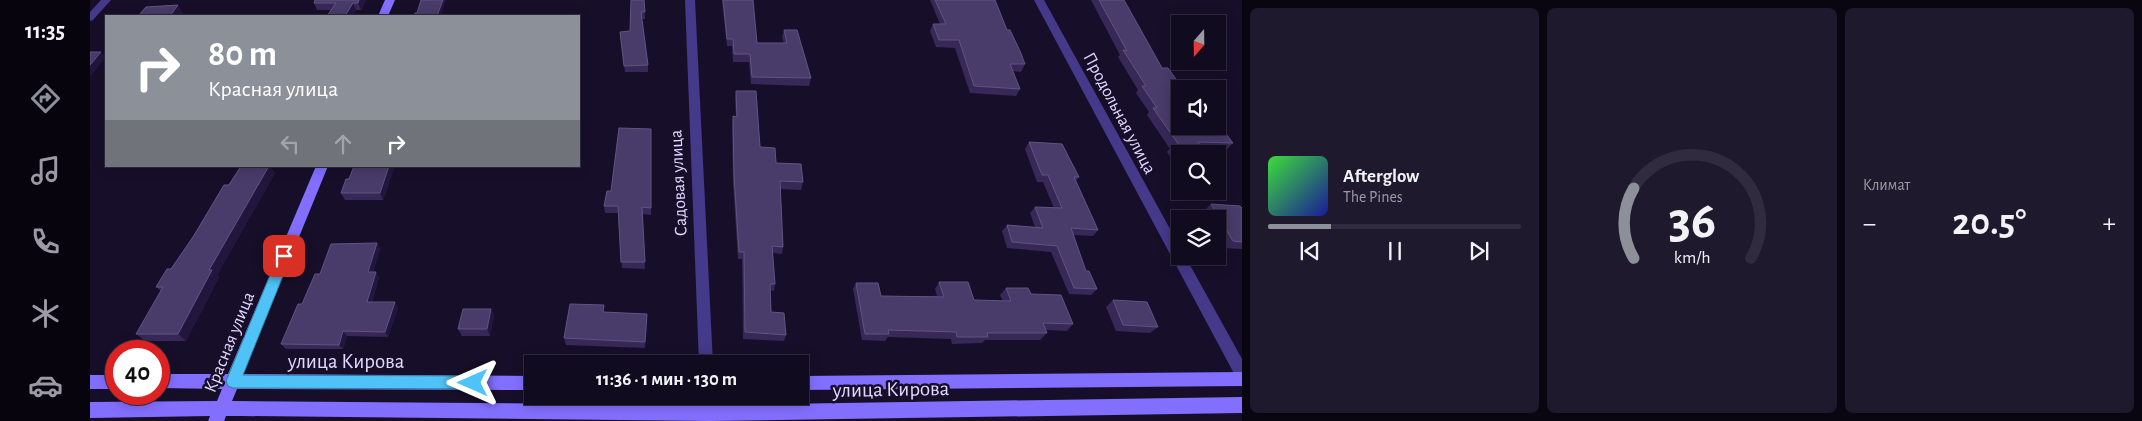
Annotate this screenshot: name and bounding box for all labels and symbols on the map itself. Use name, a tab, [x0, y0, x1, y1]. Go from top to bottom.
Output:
north arrow	[1171, 15, 1226, 70]
street label: Продольная улица	[1080, 50, 1159, 177]
street label: Садовая улица	[667, 129, 691, 237]
pin	[263, 235, 305, 277]
street label: Красная улица	[202, 290, 258, 395]
speed limit sign: 40	[105, 340, 170, 405]
street label: улица Кирова	[287, 351, 405, 372]
position arrow	[446, 356, 498, 408]
street label: улица Кирова	[832, 378, 950, 401]

